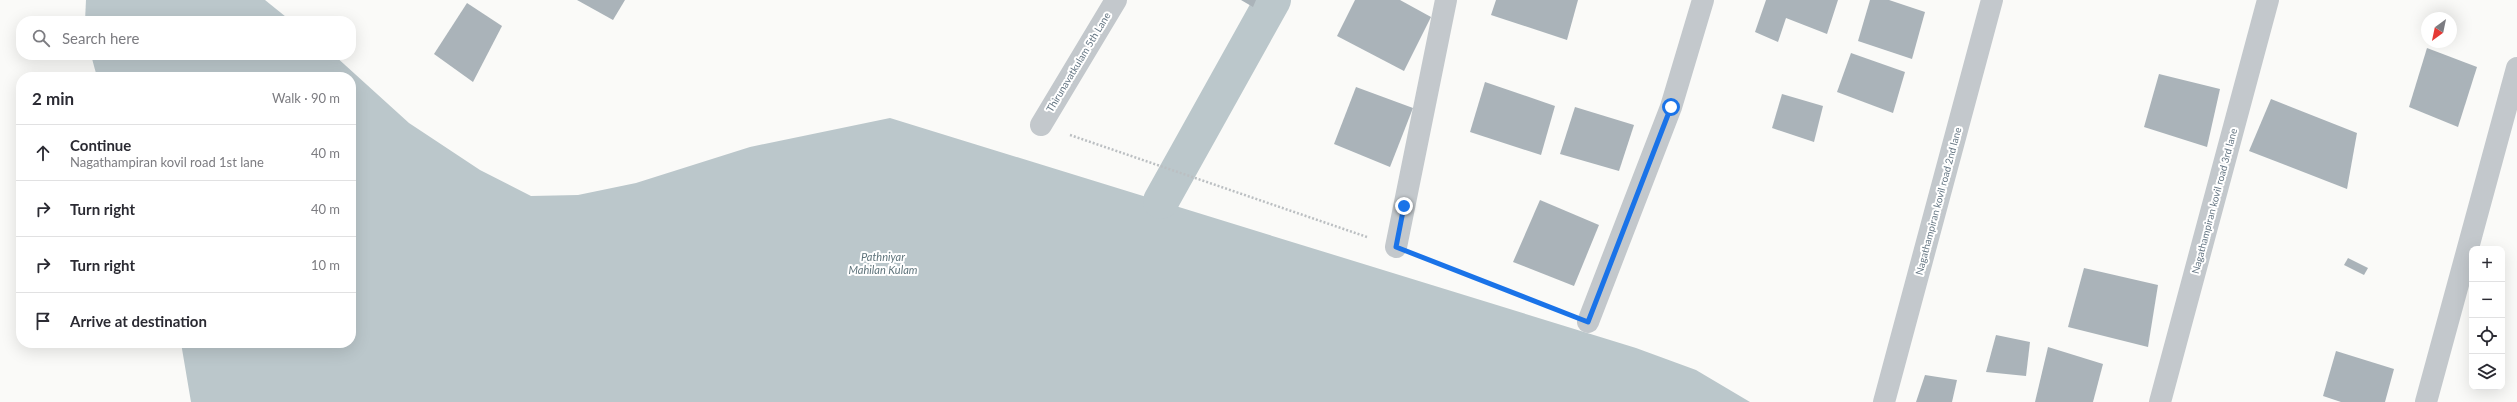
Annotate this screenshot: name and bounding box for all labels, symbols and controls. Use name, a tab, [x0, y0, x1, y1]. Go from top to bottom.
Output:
street label: Thirunavatkulam 5th Lane	[1043, 10, 1113, 114]
north arrow	[2421, 12, 2457, 48]
search box	[16, 16, 356, 60]
icon: search	[30, 27, 52, 49]
text: Search here	[62, 29, 139, 47]
text: 2 min	[32, 88, 74, 109]
text: Walk · 90 m	[272, 90, 340, 106]
route start	[1662, 98, 1680, 116]
street label: Nagathampiran kovil road 2nd lane	[1912, 126, 1964, 276]
street label: Nagathampiran kovil road 3rd lane	[2189, 127, 2239, 275]
text: Continue	[70, 136, 131, 154]
icon: ahead	[32, 142, 54, 164]
text: 40 m	[311, 145, 340, 161]
text: Nagathampiran kovil road 1st lane	[70, 154, 264, 170]
route end	[1395, 197, 1413, 215]
icon: right	[32, 198, 54, 220]
text: Turn right	[70, 200, 135, 218]
text: 40 m	[311, 201, 340, 217]
map controls	[2469, 246, 2505, 390]
button: +	[2469, 246, 2505, 282]
water label: Pathniyar Mahilan Kulam	[849, 250, 918, 276]
icon: right	[32, 254, 54, 276]
text: Turn right	[70, 256, 135, 274]
text: 10 m	[311, 257, 340, 273]
button: −	[2469, 282, 2505, 318]
icon: arrive	[32, 310, 54, 332]
text: Arrive at destination	[70, 312, 207, 330]
button: locate	[2469, 318, 2505, 354]
button: layers	[2469, 354, 2505, 390]

